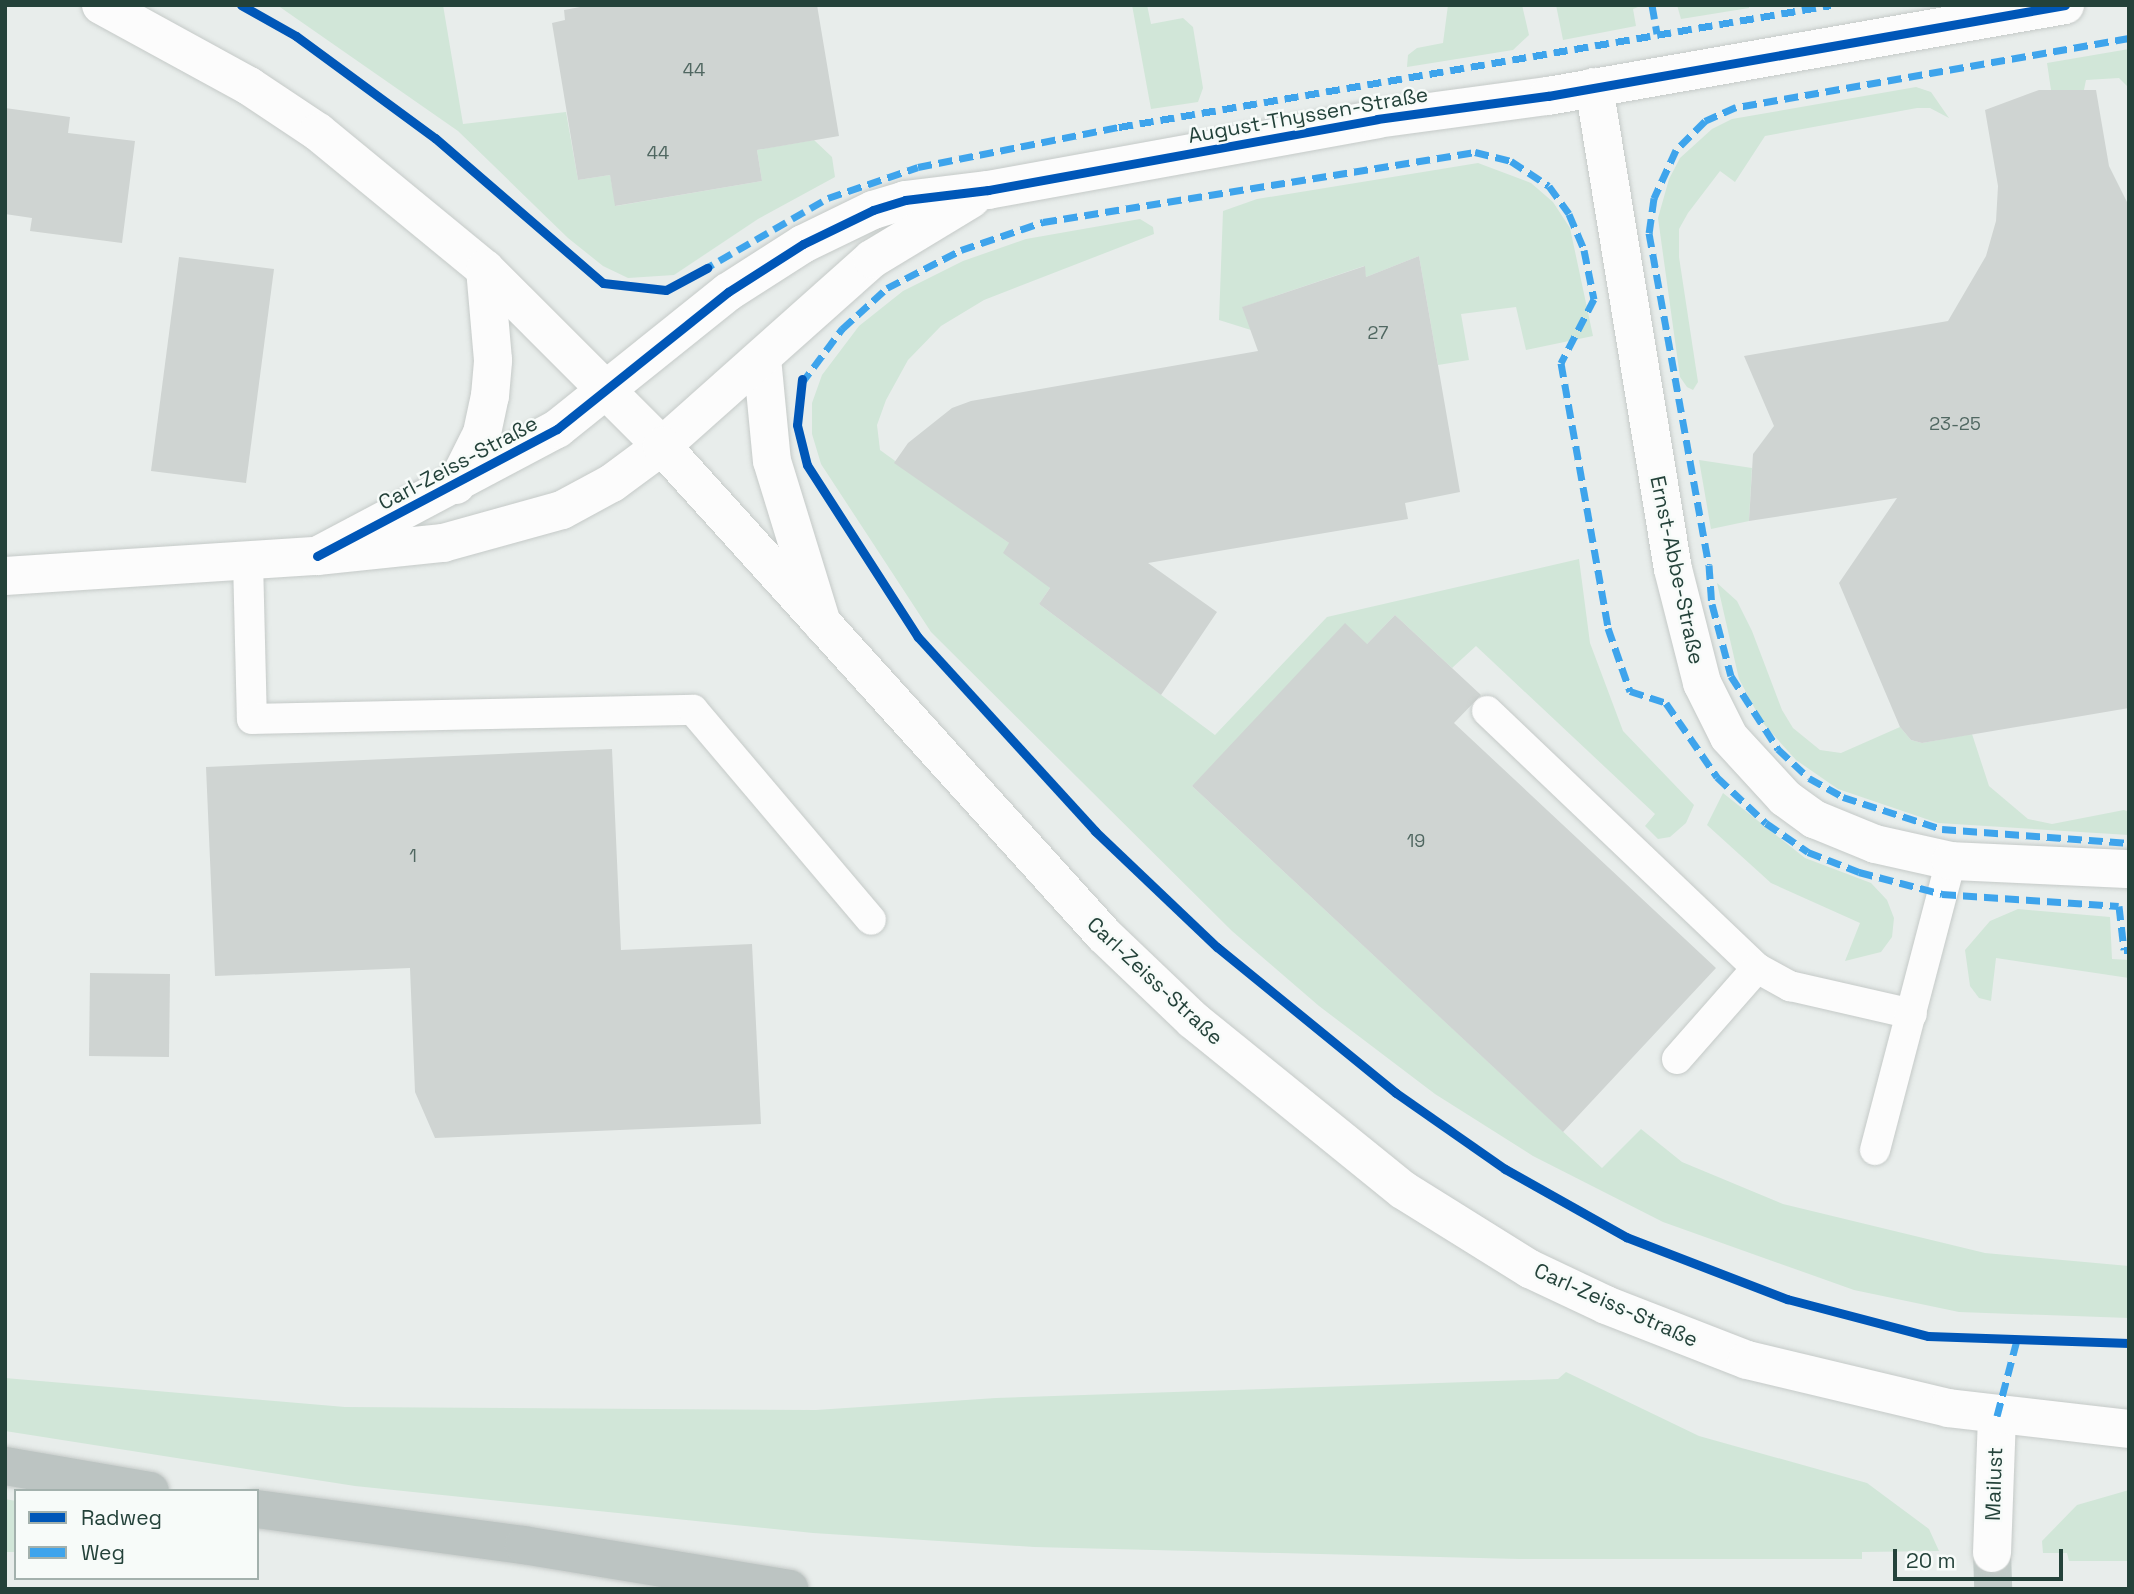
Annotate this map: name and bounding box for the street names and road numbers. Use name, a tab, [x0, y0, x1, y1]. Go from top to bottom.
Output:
street label: August-Thyssen-Straße	[1186, 81, 1430, 149]
street label: Carl-Zeiss-Straße	[374, 410, 542, 516]
street label: Ernst-Abbe-Straße	[1645, 473, 1709, 667]
street label: Carl-Zeiss-Straße	[1082, 912, 1228, 1050]
street label: Carl-Zeiss-Straße	[1530, 1258, 1702, 1352]
street label: Mailust	[1980, 1447, 2008, 1521]

